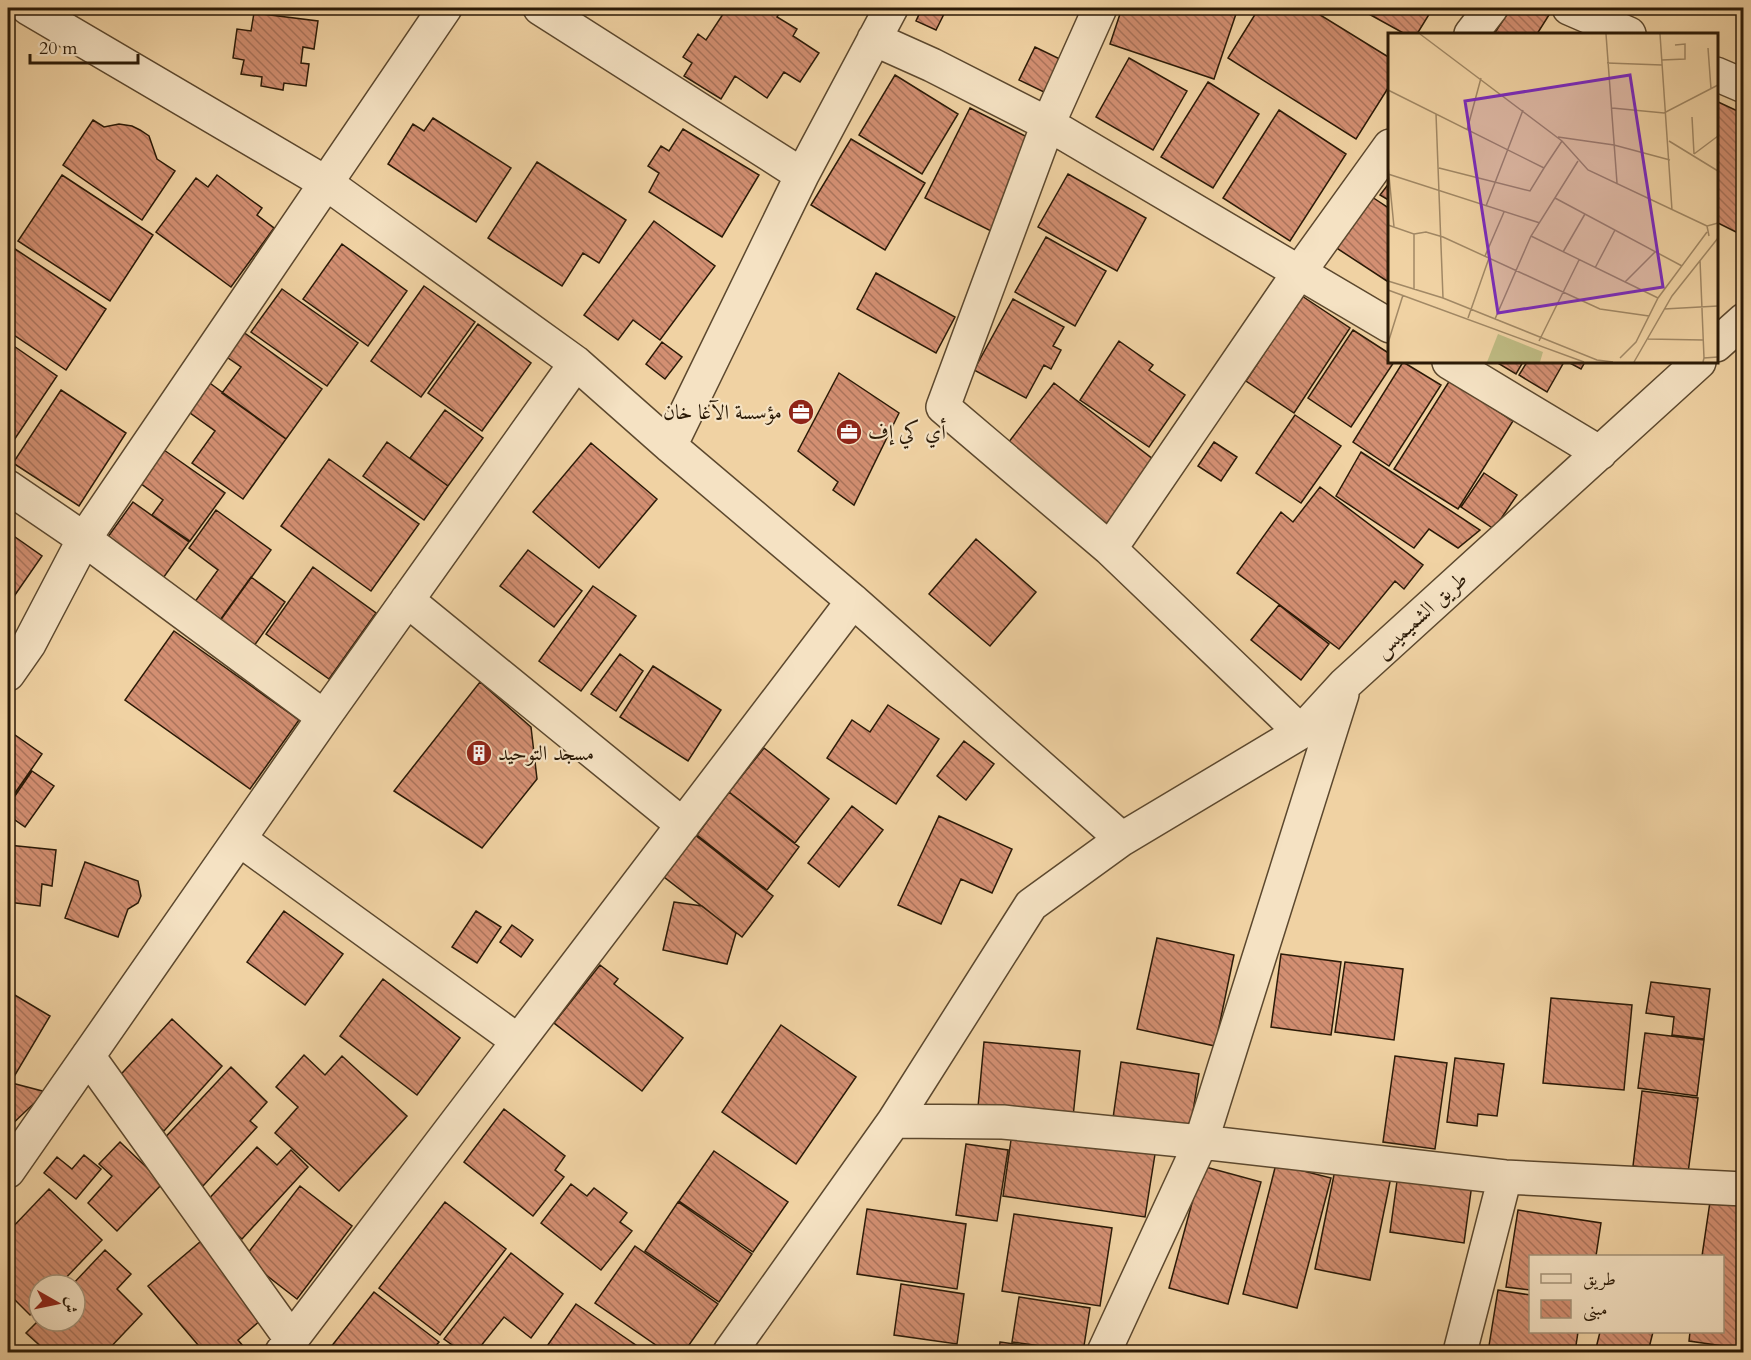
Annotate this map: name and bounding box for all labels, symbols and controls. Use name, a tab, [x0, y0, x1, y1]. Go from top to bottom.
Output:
scale bar	[30, 27, 138, 65]
inset map	[1388, 33, 1718, 363]
text: 20 m	[39, 36, 78, 61]
office icon: مؤسسة الآغا خان	[786, 397, 816, 427]
place label: مؤسسة الآغا خان	[663, 398, 782, 427]
office icon: أي كي إف	[834, 417, 864, 447]
place label: أي كي إف	[868, 417, 946, 449]
street label: طريق الشميميس	[1368, 565, 1474, 665]
building icon: مسجد التوحيد	[464, 738, 494, 768]
place label: مسجد التوحيد	[498, 739, 594, 768]
legend	[1529, 1255, 1724, 1333]
text: طريق	[1583, 1267, 1616, 1292]
north arrow	[27, 1273, 87, 1333]
text: ش	[59, 1296, 83, 1315]
text: مبنى	[1583, 1297, 1608, 1322]

